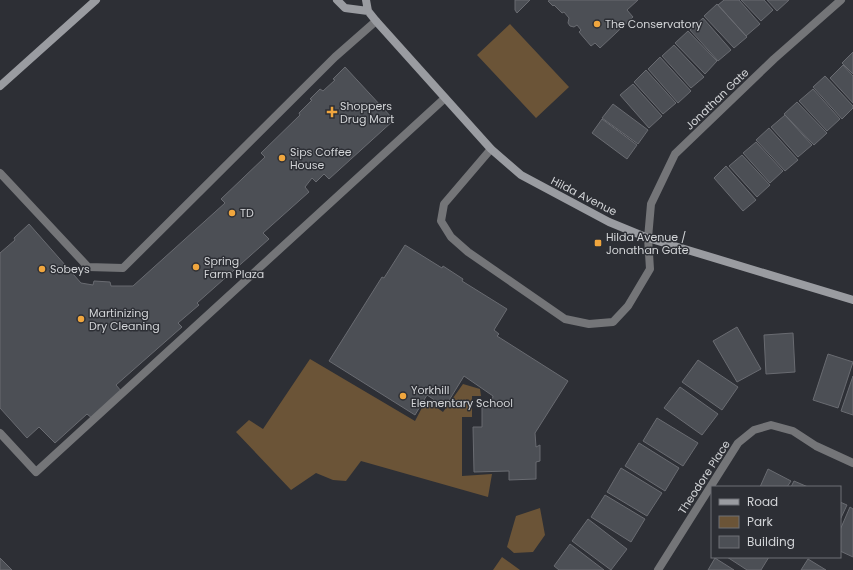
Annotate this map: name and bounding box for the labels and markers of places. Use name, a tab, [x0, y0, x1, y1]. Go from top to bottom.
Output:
place label: The Conservatory	[605, 16, 703, 32]
marker: The Conservatory	[592, 19, 602, 29]
place label: Shoppers Drug Mart	[340, 98, 394, 127]
marker: Shoppers Drug Mart	[327, 107, 337, 117]
place label: Sips Coffee House	[290, 144, 352, 173]
marker: Sips Coffee House	[277, 153, 287, 163]
place label: TD	[240, 205, 254, 221]
marker: TD	[227, 208, 237, 218]
place label: Hilda Avenue / Jonathan Gate	[606, 229, 689, 258]
marker: Hilda Avenue / Jonathan Gate	[593, 238, 603, 248]
place label: Spring Farm Plaza	[204, 253, 264, 282]
place label: Sobeys	[50, 261, 90, 277]
marker: Spring Farm Plaza	[191, 262, 201, 272]
marker: Sobeys	[37, 264, 47, 274]
place label: Martinizing Dry Cleaning	[89, 305, 160, 334]
marker: Martinizing Dry Cleaning	[76, 314, 86, 324]
place label: Yorkhill Elementary School	[411, 382, 513, 411]
marker: Yorkhill Elementary School	[398, 391, 408, 401]

